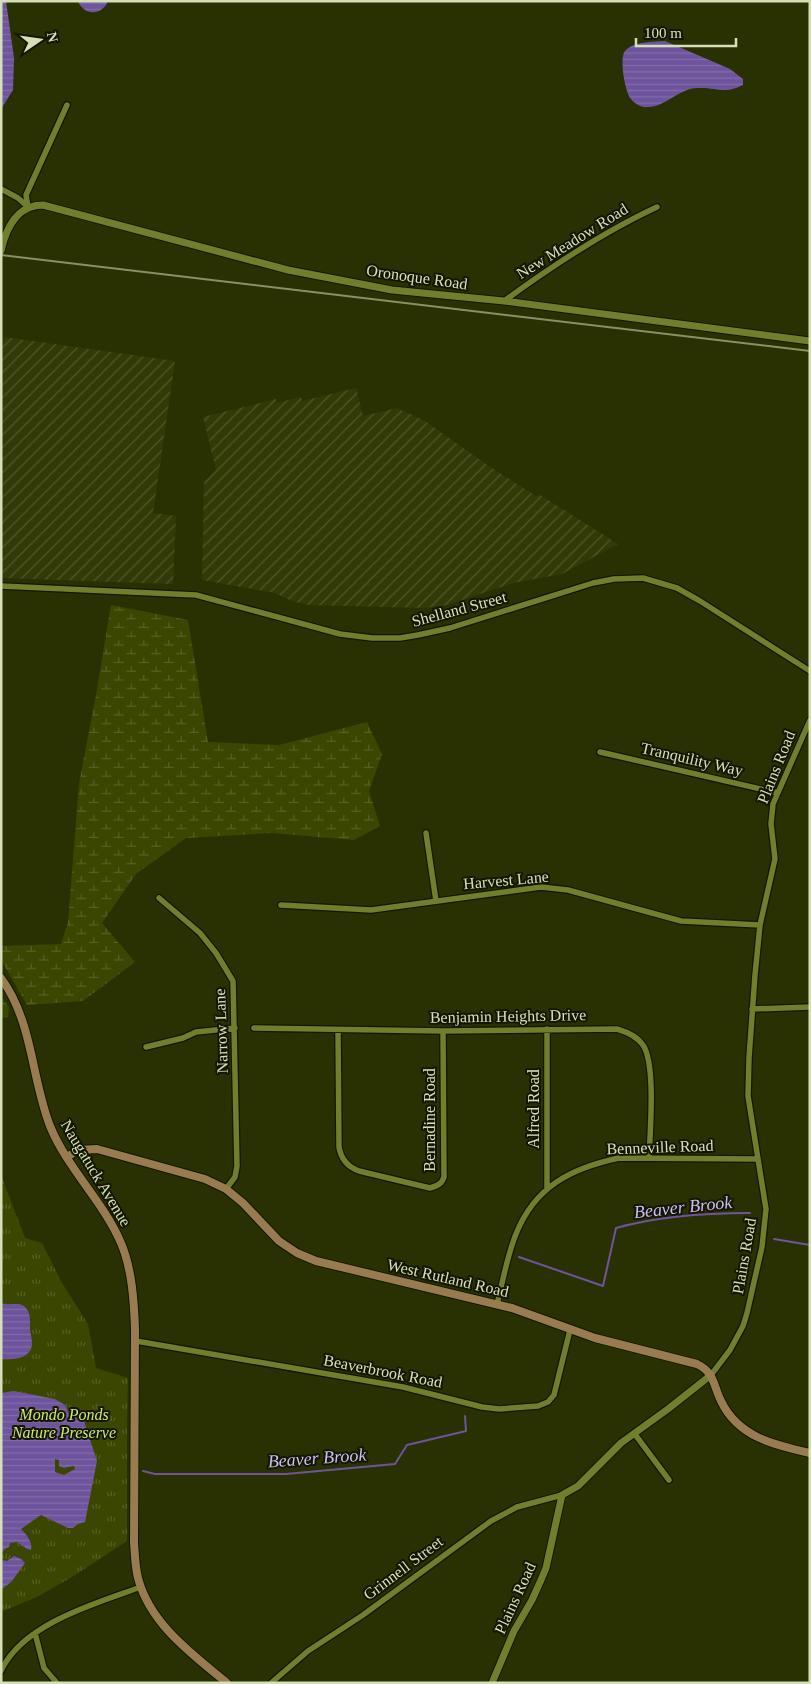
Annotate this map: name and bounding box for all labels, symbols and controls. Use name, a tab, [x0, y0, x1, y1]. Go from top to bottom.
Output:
north arrow	[15, 15, 65, 65]
scale bar	[636, 15, 736, 47]
text: 100 m	[644, 25, 682, 41]
text: N	[44, 31, 61, 44]
street label: New Meadow Road	[513, 200, 631, 282]
street label: Oronoque Road	[365, 262, 469, 293]
street label: Shelland Street	[410, 588, 509, 630]
street label: Plains Road	[754, 728, 798, 806]
street label: Tranquility Way	[639, 739, 745, 780]
street label: Harvest Lane	[463, 868, 549, 892]
street label: Narrow Lane	[211, 988, 231, 1074]
street label: Benjamin Heights Drive	[430, 1006, 586, 1027]
street label: Bernadine Road	[421, 1068, 438, 1172]
street label: Alfred Road	[525, 1069, 542, 1149]
street label: Naugatuck Avenue	[57, 1117, 134, 1230]
street label: Benneville Road	[606, 1137, 714, 1157]
water label: Beaver Brook	[633, 1192, 734, 1222]
street label: Plains Road	[729, 1217, 759, 1295]
street label: West Rutland Road	[386, 1256, 510, 1300]
street label: Beaverbrook Road	[322, 1351, 444, 1391]
park label: Mondo Ponds Nature Preserve	[11, 1406, 116, 1441]
water label: Beaver Brook	[267, 1445, 368, 1471]
street label: Grinnell Street	[360, 1532, 446, 1603]
street label: Plains Road	[491, 1560, 539, 1636]

